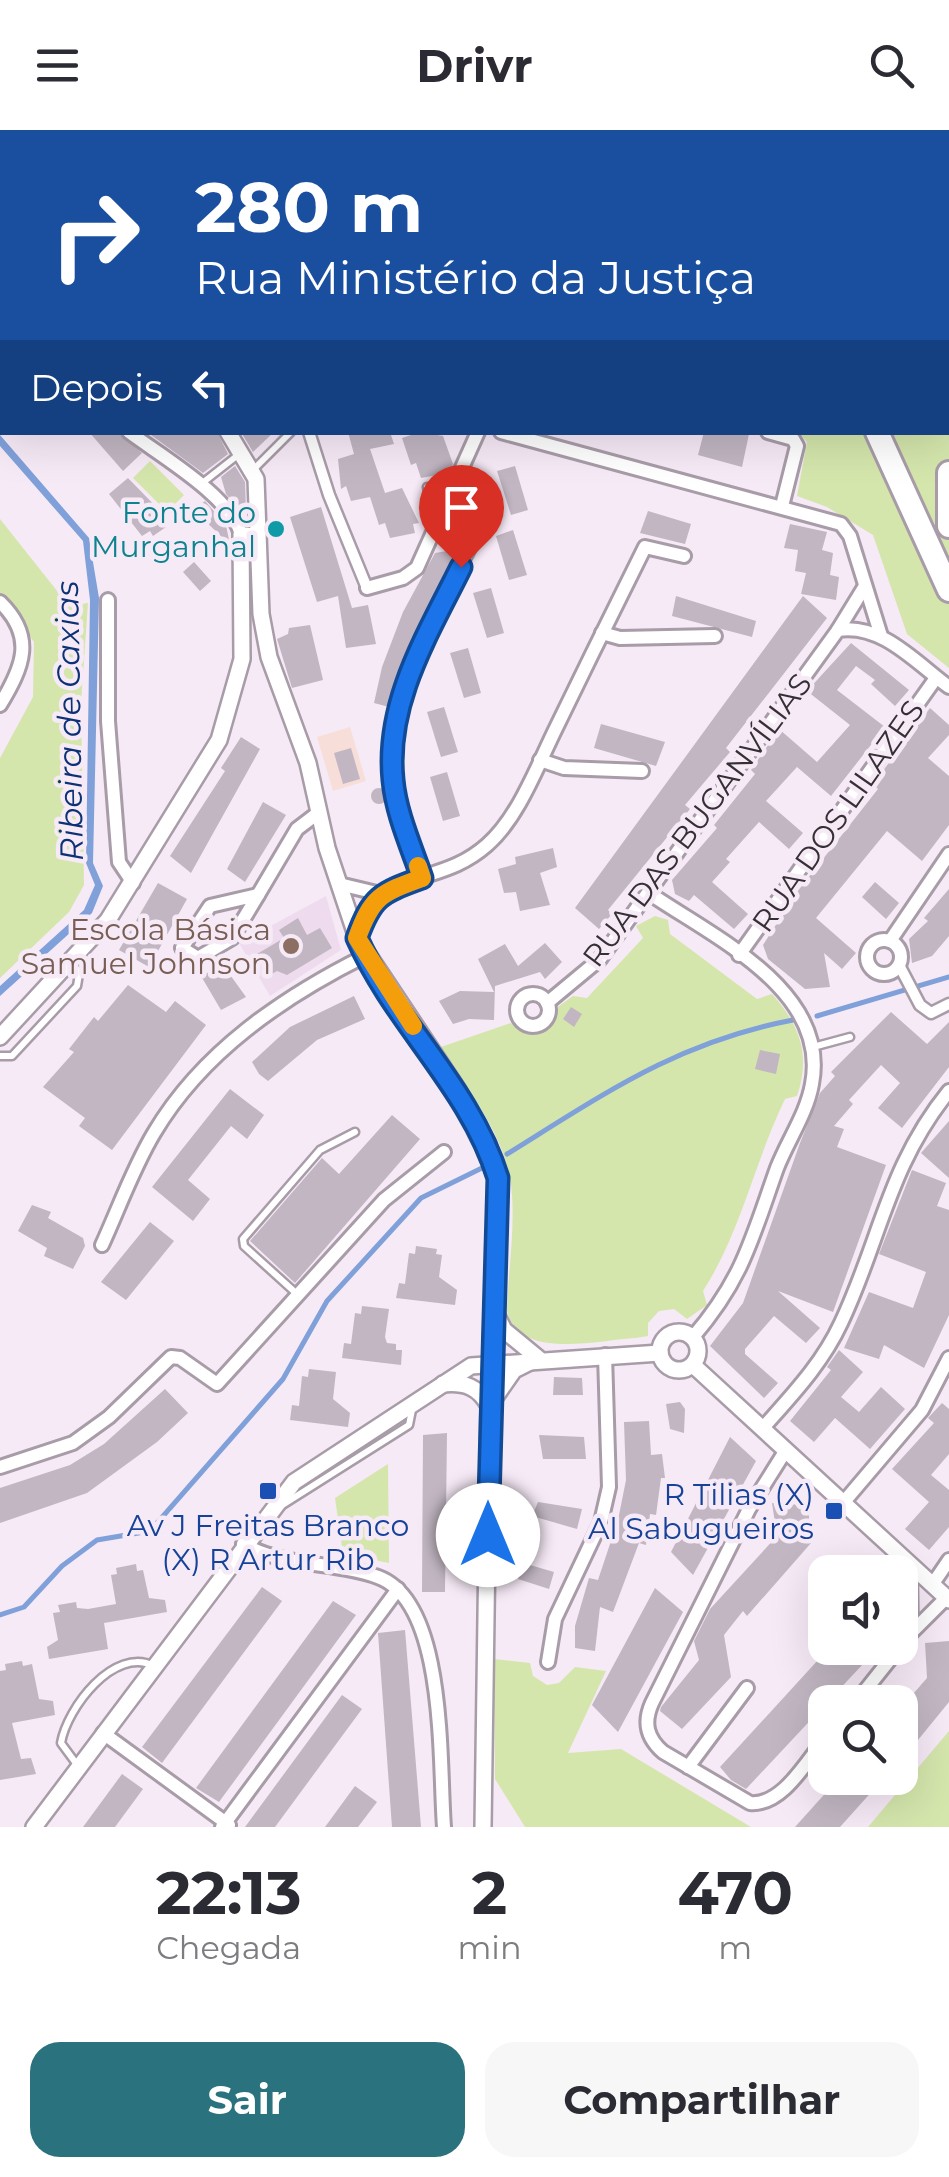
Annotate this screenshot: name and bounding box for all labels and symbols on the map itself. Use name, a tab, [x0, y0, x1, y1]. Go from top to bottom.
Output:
pin	[419, 465, 504, 568]
place label: Fonte do Murganhal	[91, 494, 256, 565]
marker: Fonte do Murganhal	[265, 518, 287, 540]
water label: Ribeira de Caxias	[47, 580, 91, 861]
street label: RUA DAS BUGANVÍLIAS	[575, 666, 819, 974]
street label: RUA DOS LILAZES	[744, 693, 932, 939]
place label: Escola Básica Samuel Johnson	[21, 911, 271, 982]
marker: Escola Básica Samuel Johnson	[280, 935, 302, 957]
place label: R Tilias (X) Al Sabugueiros	[588, 1476, 814, 1547]
marker: Av J Freitas Branco (X) R Artur Rib	[257, 1480, 279, 1502]
position arrow	[436, 1483, 540, 1587]
marker: R Tilias (X) Al Sabugueiros	[823, 1500, 845, 1522]
place label: Av J Freitas Branco (X) R Artur Rib	[127, 1507, 409, 1578]

